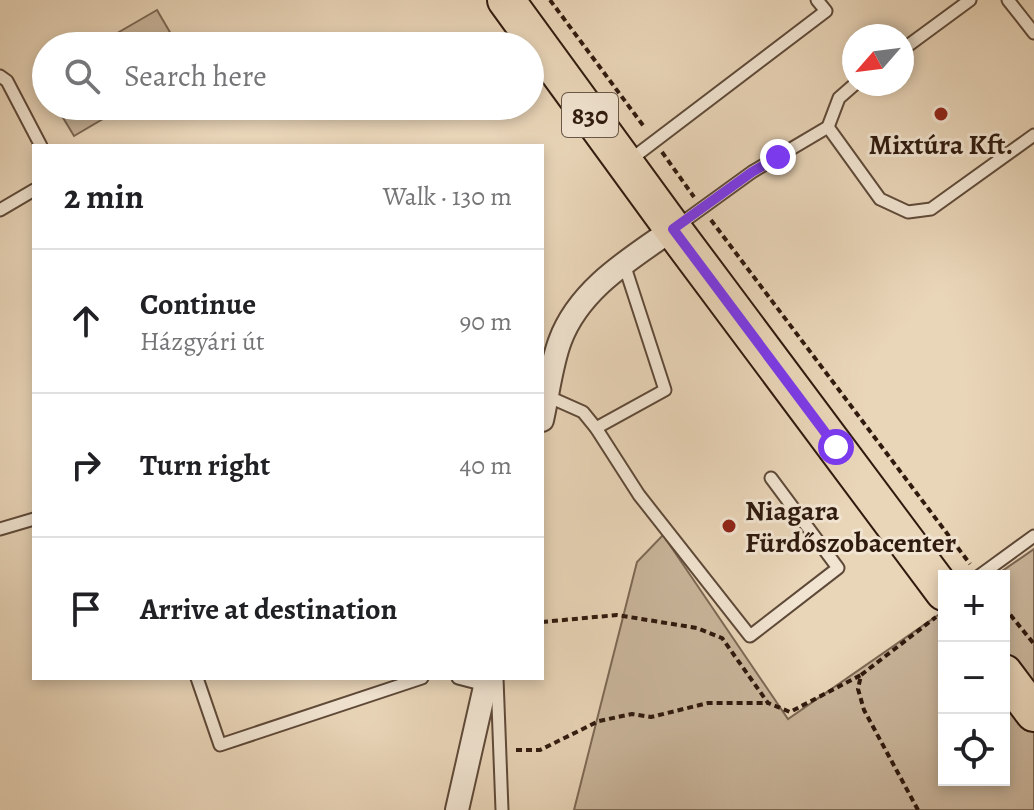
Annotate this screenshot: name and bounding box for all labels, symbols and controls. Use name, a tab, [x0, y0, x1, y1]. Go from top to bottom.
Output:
north arrow	[842, 24, 914, 96]
search box	[32, 32, 544, 120]
icon: search	[60, 54, 104, 98]
text: Search here	[124, 56, 267, 96]
road number: 830	[562, 93, 618, 137]
marker: Mixtúra Kft.	[932, 105, 950, 123]
place label: Mixtúra Kft.	[869, 126, 1013, 164]
route end	[760, 139, 796, 175]
text: 2 min	[64, 173, 144, 220]
text: Walk · 130 m	[383, 179, 512, 214]
text: Continue	[140, 284, 256, 324]
icon: ahead	[64, 299, 108, 343]
text: 90 m	[460, 304, 512, 339]
text: Házgyári út	[140, 324, 265, 359]
route start	[818, 429, 854, 465]
icon: right	[64, 443, 108, 487]
text: Turn right	[140, 445, 270, 485]
text: 40 m	[460, 448, 512, 483]
place label: Niagara Fürdőszobacenter	[745, 492, 957, 562]
marker: Niagara Fürdőszobacenter	[720, 517, 738, 535]
map controls	[938, 570, 1010, 786]
button: +	[938, 570, 1010, 642]
icon: arrive	[64, 587, 108, 631]
text: Arrive at destination	[140, 589, 397, 629]
button: −	[938, 642, 1010, 714]
button: locate	[938, 714, 1010, 786]

